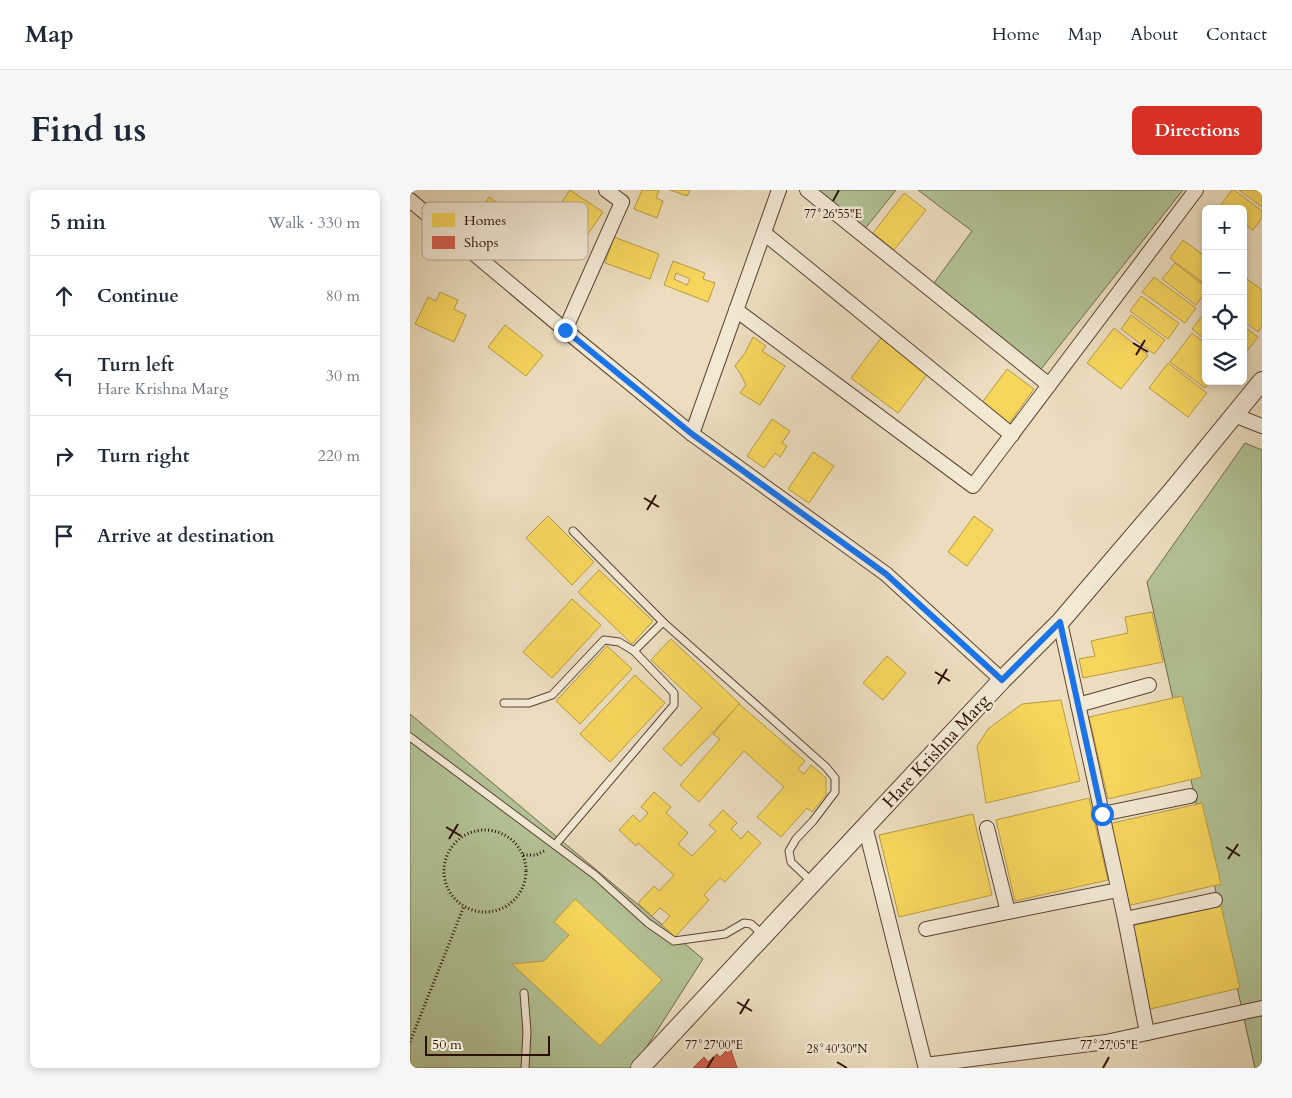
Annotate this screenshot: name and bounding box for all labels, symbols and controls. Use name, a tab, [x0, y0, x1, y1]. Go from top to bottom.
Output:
text: Map	[25, 18, 74, 51]
text: Home	[992, 22, 1040, 47]
text: Map	[1068, 22, 1102, 47]
text: About	[1130, 22, 1178, 47]
text: Contact	[1206, 22, 1267, 47]
text: Find us	[30, 106, 146, 154]
button: Directions	[1132, 106, 1262, 155]
legend	[422, 202, 588, 260]
map controls	[1202, 205, 1247, 385]
button: +	[1202, 205, 1247, 250]
text: 77°26'55"E	[804, 206, 862, 222]
text: 5 min	[50, 208, 106, 237]
text: Homes	[464, 211, 506, 230]
text: Walk · 330 m	[268, 212, 360, 234]
text: Shops	[464, 233, 499, 252]
button: −	[1202, 250, 1247, 295]
icon: ahead	[50, 282, 78, 310]
text: Continue	[97, 283, 179, 309]
text: 80 m	[326, 285, 360, 307]
button: locate	[1202, 295, 1247, 340]
route end	[554, 319, 577, 342]
button: layers	[1202, 340, 1247, 385]
text: Turn left	[97, 352, 174, 378]
icon: left	[50, 362, 78, 390]
text: 30 m	[326, 365, 360, 387]
text: Hare Krishna Marg	[97, 378, 228, 400]
icon: right	[50, 442, 78, 470]
text: Turn right	[97, 443, 189, 469]
text: 220 m	[318, 445, 360, 467]
icon: arrive	[50, 522, 78, 550]
text: Arrive at destination	[97, 523, 274, 549]
street label: Hare Krishna Marg	[877, 688, 996, 814]
route start	[1091, 803, 1114, 826]
scale bar	[425, 1033, 550, 1056]
text: 50 m	[432, 1035, 462, 1054]
text: 77°27'00"E	[685, 1037, 743, 1053]
text: 77°27'05"E	[1080, 1037, 1138, 1053]
text: 28°40'30"N	[807, 1041, 868, 1057]

